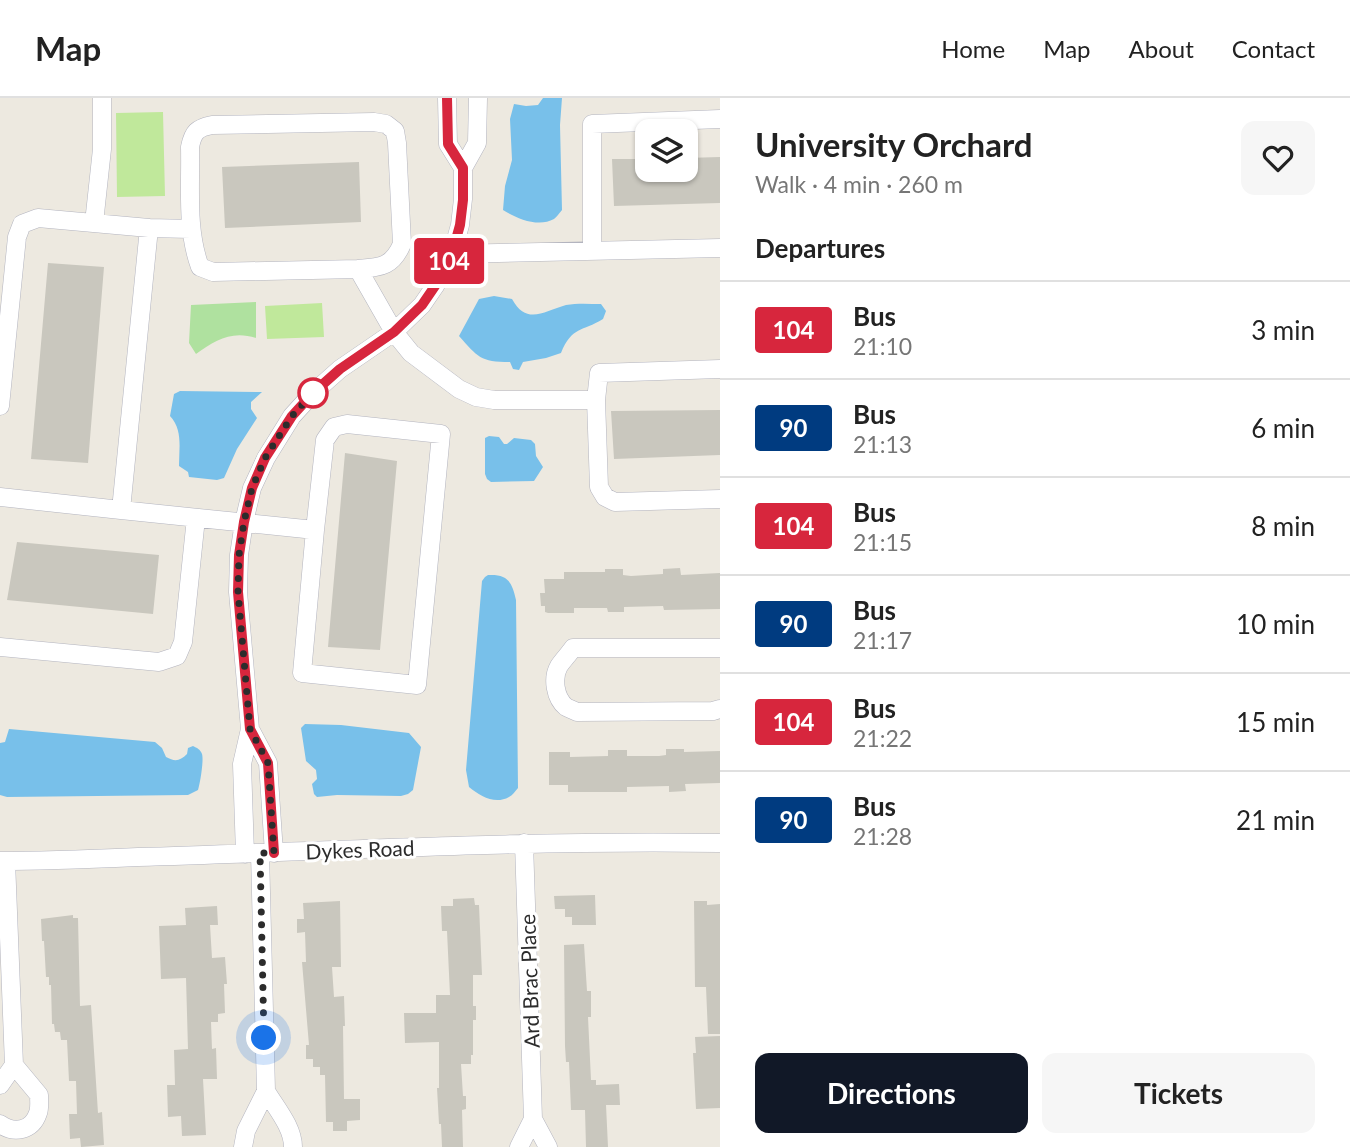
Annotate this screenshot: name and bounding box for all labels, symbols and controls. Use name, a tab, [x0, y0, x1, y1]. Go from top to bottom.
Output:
text: Map	[35, 28, 101, 68]
text: Home	[941, 34, 1005, 63]
text: Map	[1043, 34, 1091, 63]
text: About	[1129, 34, 1194, 63]
text: Contact	[1232, 34, 1315, 63]
map controls	[635, 119, 698, 182]
button: layers	[635, 119, 698, 182]
button: heart	[1241, 121, 1315, 195]
text: University Orchard	[755, 124, 1033, 164]
text: Walk · 4 min · 260 m	[755, 170, 963, 198]
text: Departures	[755, 232, 885, 264]
line badge: 104	[409, 238, 489, 284]
text: 104	[428, 246, 470, 275]
text: Bus	[853, 300, 896, 332]
text: 3 min	[1251, 314, 1315, 346]
text: 104	[773, 315, 814, 344]
text: 21:10	[853, 332, 912, 360]
unlabelled marker	[298, 378, 328, 408]
text: Bus	[853, 398, 896, 430]
text: 6 min	[1251, 412, 1315, 444]
text: 90	[780, 413, 807, 442]
text: 21:13	[853, 430, 912, 458]
text: Bus	[853, 496, 896, 528]
text: 8 min	[1251, 510, 1315, 542]
text: 104	[773, 511, 814, 540]
text: 21:15	[853, 528, 912, 556]
text: Bus	[853, 594, 896, 626]
text: 10 min	[1236, 608, 1315, 640]
text: 90	[780, 609, 807, 638]
text: 21:17	[853, 626, 912, 654]
text: Bus	[853, 692, 896, 724]
text: 15 min	[1236, 706, 1315, 738]
text: 104	[773, 707, 814, 736]
text: 21:22	[853, 724, 912, 752]
text: Bus	[853, 790, 896, 822]
text: 21 min	[1236, 804, 1315, 836]
text: 90	[780, 805, 807, 834]
text: 21:28	[853, 822, 912, 850]
street label: Dykes Road	[305, 835, 415, 863]
street label: Ard Brac Place	[514, 914, 544, 1048]
your location	[246, 1020, 281, 1055]
button: Directions	[755, 1053, 1028, 1133]
button: Tickets	[1042, 1053, 1315, 1133]

